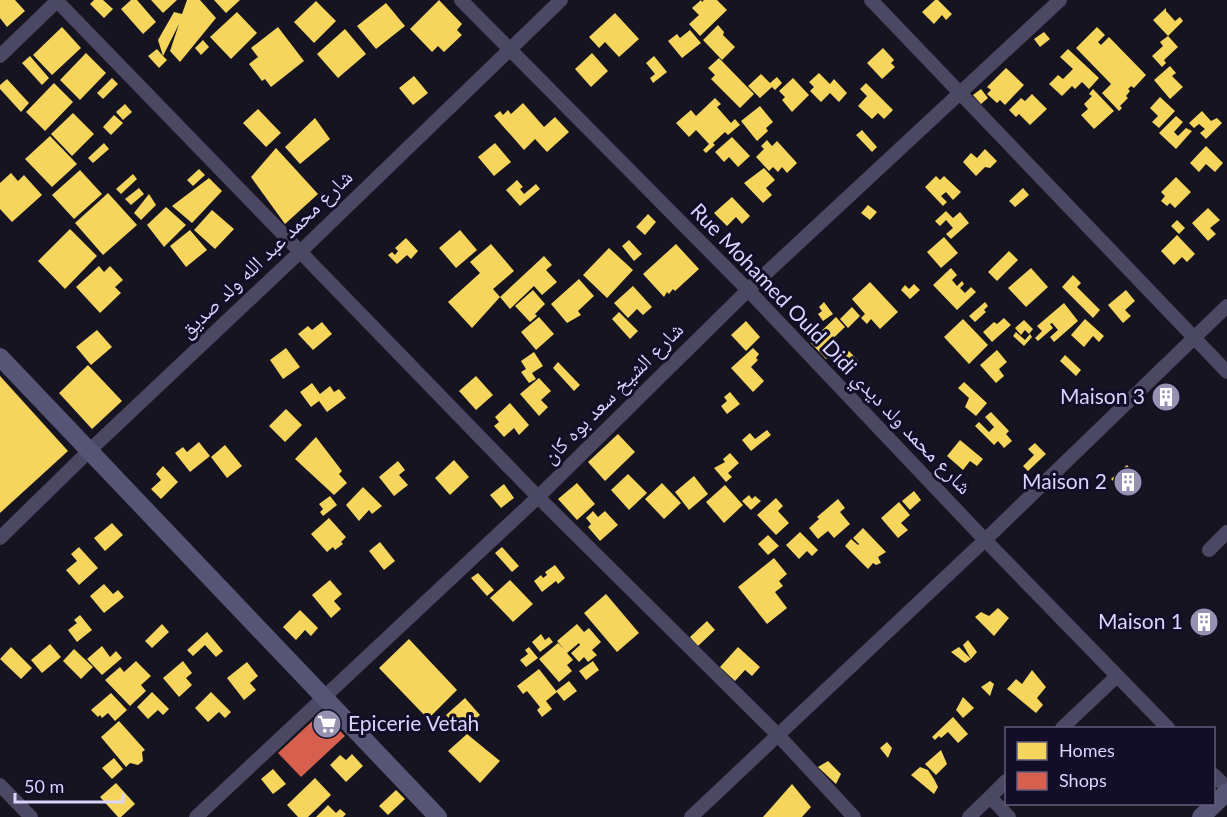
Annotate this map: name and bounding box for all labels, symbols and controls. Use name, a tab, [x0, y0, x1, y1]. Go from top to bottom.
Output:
street label: شارع محمد عبد الله ولد صديق	[173, 164, 358, 344]
street label: Rue Mohamed Ould Didi شارع محمد ولد ديدي	[682, 197, 978, 502]
street label: شارع الشيخ سعد بوه كان	[536, 316, 689, 469]
building icon: Maison 3	[1150, 381, 1182, 413]
place label: Maison 3	[1060, 383, 1145, 408]
building icon: Maison 2	[1112, 466, 1144, 498]
place label: Maison 2	[1022, 468, 1107, 493]
building icon: Maison 1	[1188, 606, 1220, 638]
place label: Maison 1	[1098, 608, 1183, 633]
supermarket icon: Epicerie Vetah	[311, 708, 343, 740]
place label: Epicerie Vetah	[348, 710, 479, 735]
legend	[1005, 727, 1215, 805]
text: Homes	[1059, 739, 1115, 761]
scale bar	[15, 766, 123, 804]
text: Shops	[1059, 769, 1107, 791]
text: 50 m	[24, 775, 64, 797]

